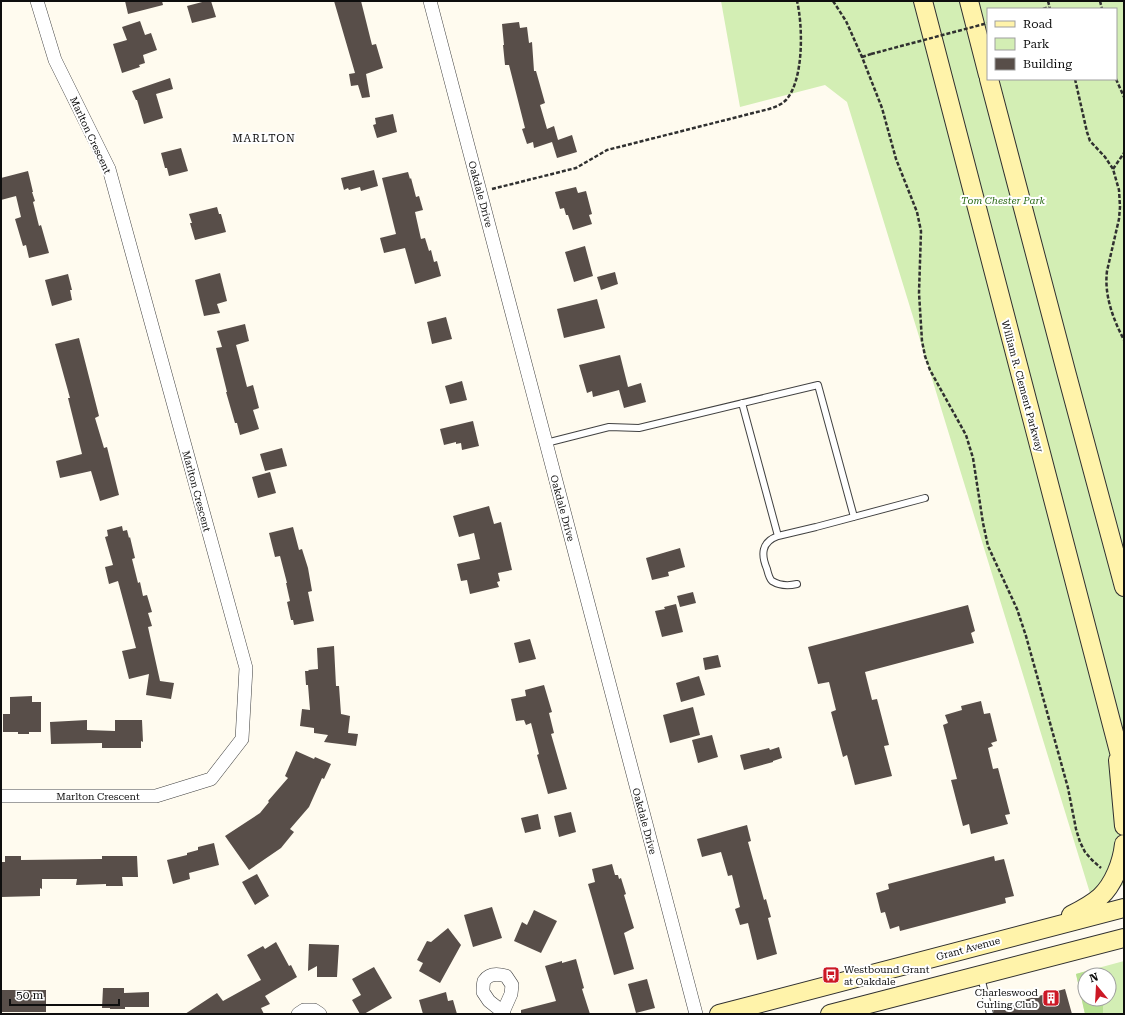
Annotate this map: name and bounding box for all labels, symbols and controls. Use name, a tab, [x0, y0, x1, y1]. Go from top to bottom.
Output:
legend	[987, 8, 1117, 80]
text: Road	[1023, 17, 1053, 31]
text: Park	[1023, 37, 1050, 51]
text: Building	[1023, 57, 1072, 71]
street label: Marlton Crescent	[68, 95, 113, 176]
district label: MARLTON	[232, 132, 296, 145]
street label: Oakdale Drive	[466, 160, 495, 229]
park label: Tom Chester Park	[961, 195, 1045, 206]
street label: William R. Clement Parkway	[1000, 319, 1045, 453]
street label: Marlton Crescent	[180, 449, 213, 533]
street label: Oakdale Drive	[548, 474, 577, 543]
street label: Oakdale Drive	[630, 787, 659, 856]
street label: Marlton Crescent	[56, 791, 140, 802]
street label: Grant Avenue	[935, 935, 1002, 962]
place label: Westbound Grant at Oakdale	[844, 964, 930, 987]
bus stop icon: Westbound Grant at Oakdale	[821, 965, 841, 985]
north arrow	[1077, 967, 1117, 1007]
text: N	[1088, 970, 1101, 985]
scale bar	[10, 981, 119, 1007]
place label: Charleswood Curling Club	[975, 987, 1039, 1010]
text: 50 m	[16, 988, 43, 1002]
building icon: Charleswood Curling Club	[1041, 988, 1061, 1008]

